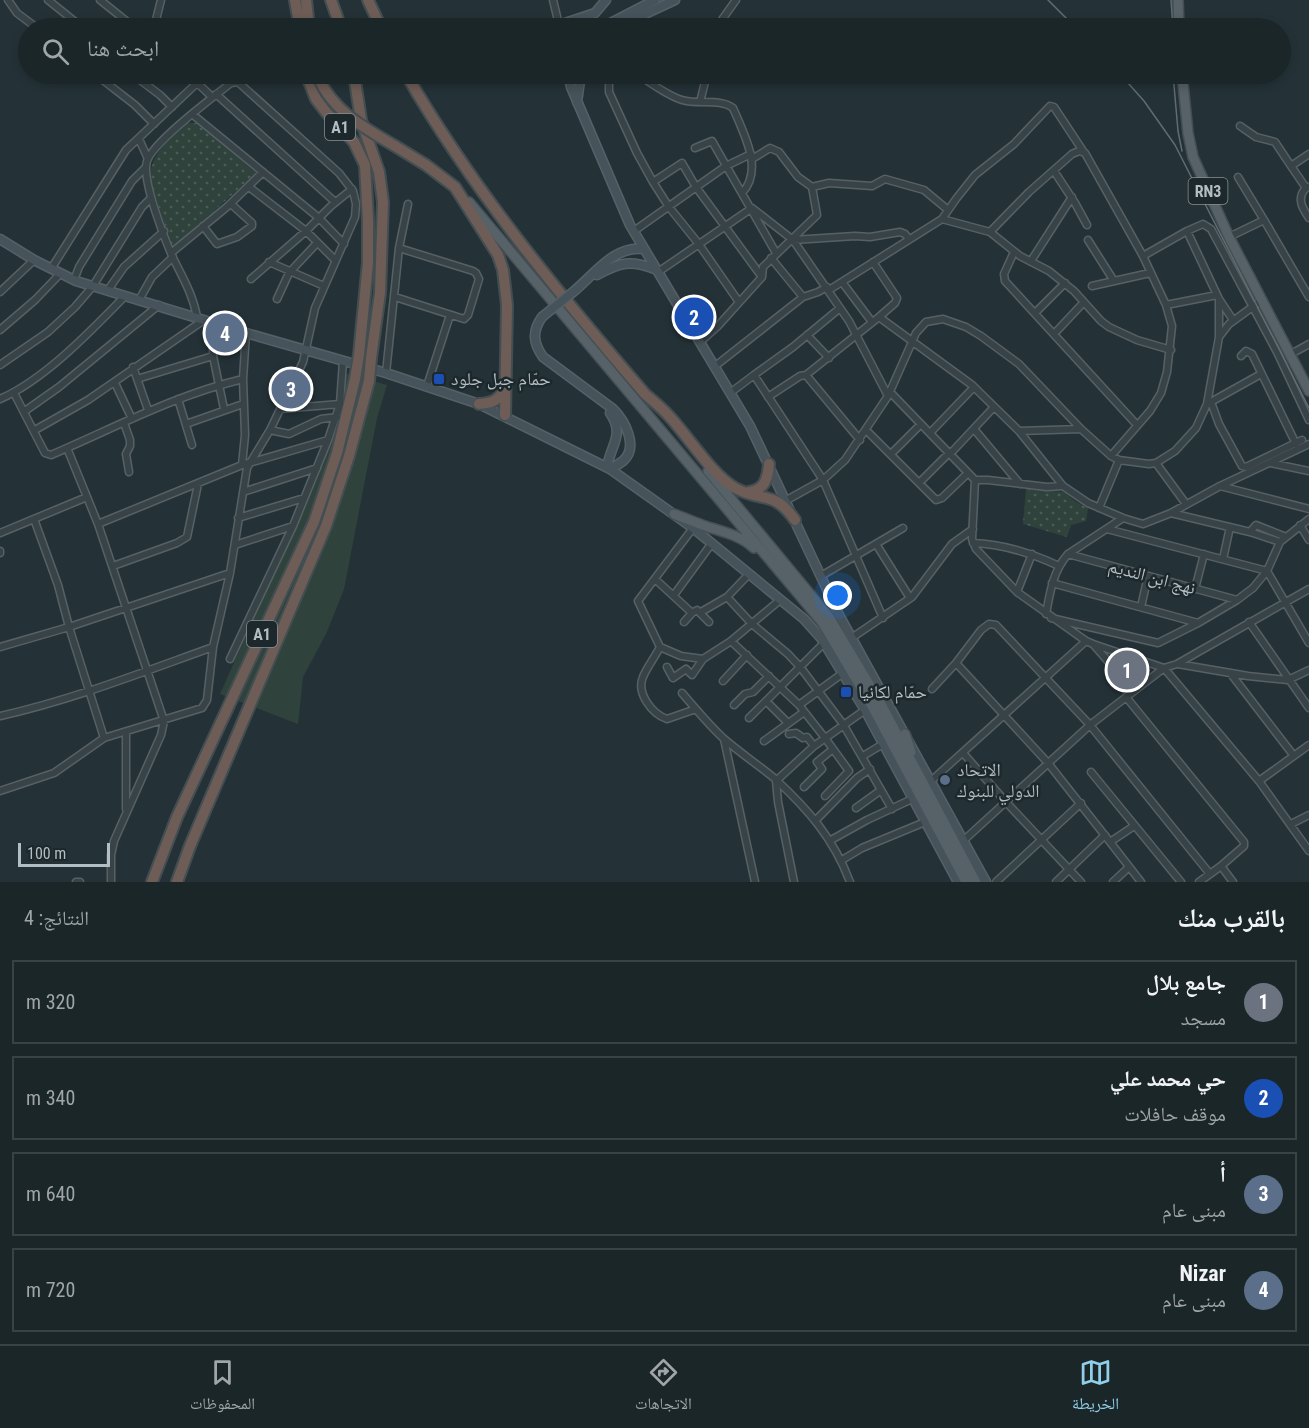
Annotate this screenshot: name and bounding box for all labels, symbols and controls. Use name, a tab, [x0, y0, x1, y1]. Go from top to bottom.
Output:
search box	[18, 18, 1291, 84]
icon: search	[39, 35, 72, 68]
text: ابحث هنا	[87, 36, 159, 61]
road number: A1	[325, 114, 355, 140]
road number: RN3	[1188, 178, 1228, 204]
pin: 2	[674, 294, 714, 340]
pin: 4	[206, 310, 244, 356]
pin: 3	[272, 366, 310, 412]
place label: حمّام جبل جلود	[451, 368, 551, 391]
marker: حمّام جبل جلود	[432, 372, 446, 386]
street label: نهج ابن النديم	[1106, 555, 1198, 600]
your location	[823, 581, 852, 610]
road number: A1	[247, 621, 277, 647]
pin: 1	[1108, 648, 1146, 692]
place label: حمّام لكانيا	[858, 681, 927, 704]
marker: حمّام لكانيا	[839, 685, 853, 699]
place label: الاتحاد الدولي للبنوك	[957, 759, 1040, 806]
marker: الاتحاد الدولي للبنوك	[938, 773, 952, 787]
scale bar	[18, 840, 110, 868]
text: 100 m	[27, 844, 66, 863]
text: بالقرب منك	[1178, 903, 1285, 933]
text: النتائج: 4	[24, 906, 89, 930]
text: جامع بلال	[1146, 970, 1226, 995]
text: 320 m	[26, 990, 75, 1014]
text: 1	[1258, 990, 1269, 1014]
text: مسجد	[1181, 1006, 1226, 1030]
text: حي محمد علي	[1110, 1066, 1226, 1091]
text: 340 m	[26, 1086, 75, 1110]
text: 2	[1258, 1086, 1269, 1110]
text: موقف حافلات	[1124, 1102, 1226, 1126]
text: أ	[1220, 1162, 1226, 1187]
text: 640 m	[26, 1182, 75, 1206]
text: 3	[1258, 1182, 1269, 1206]
text: مبنى عام	[1162, 1198, 1226, 1222]
text: Nizar	[1179, 1261, 1226, 1286]
text: 720 m	[26, 1278, 75, 1302]
text: 4	[1258, 1278, 1269, 1302]
text: مبنى عام	[1162, 1288, 1226, 1312]
tab: المحفوظات	[190, 1356, 255, 1419]
tab: الاتجاهات	[635, 1356, 692, 1419]
tab: الخريطة	[1072, 1356, 1119, 1419]

